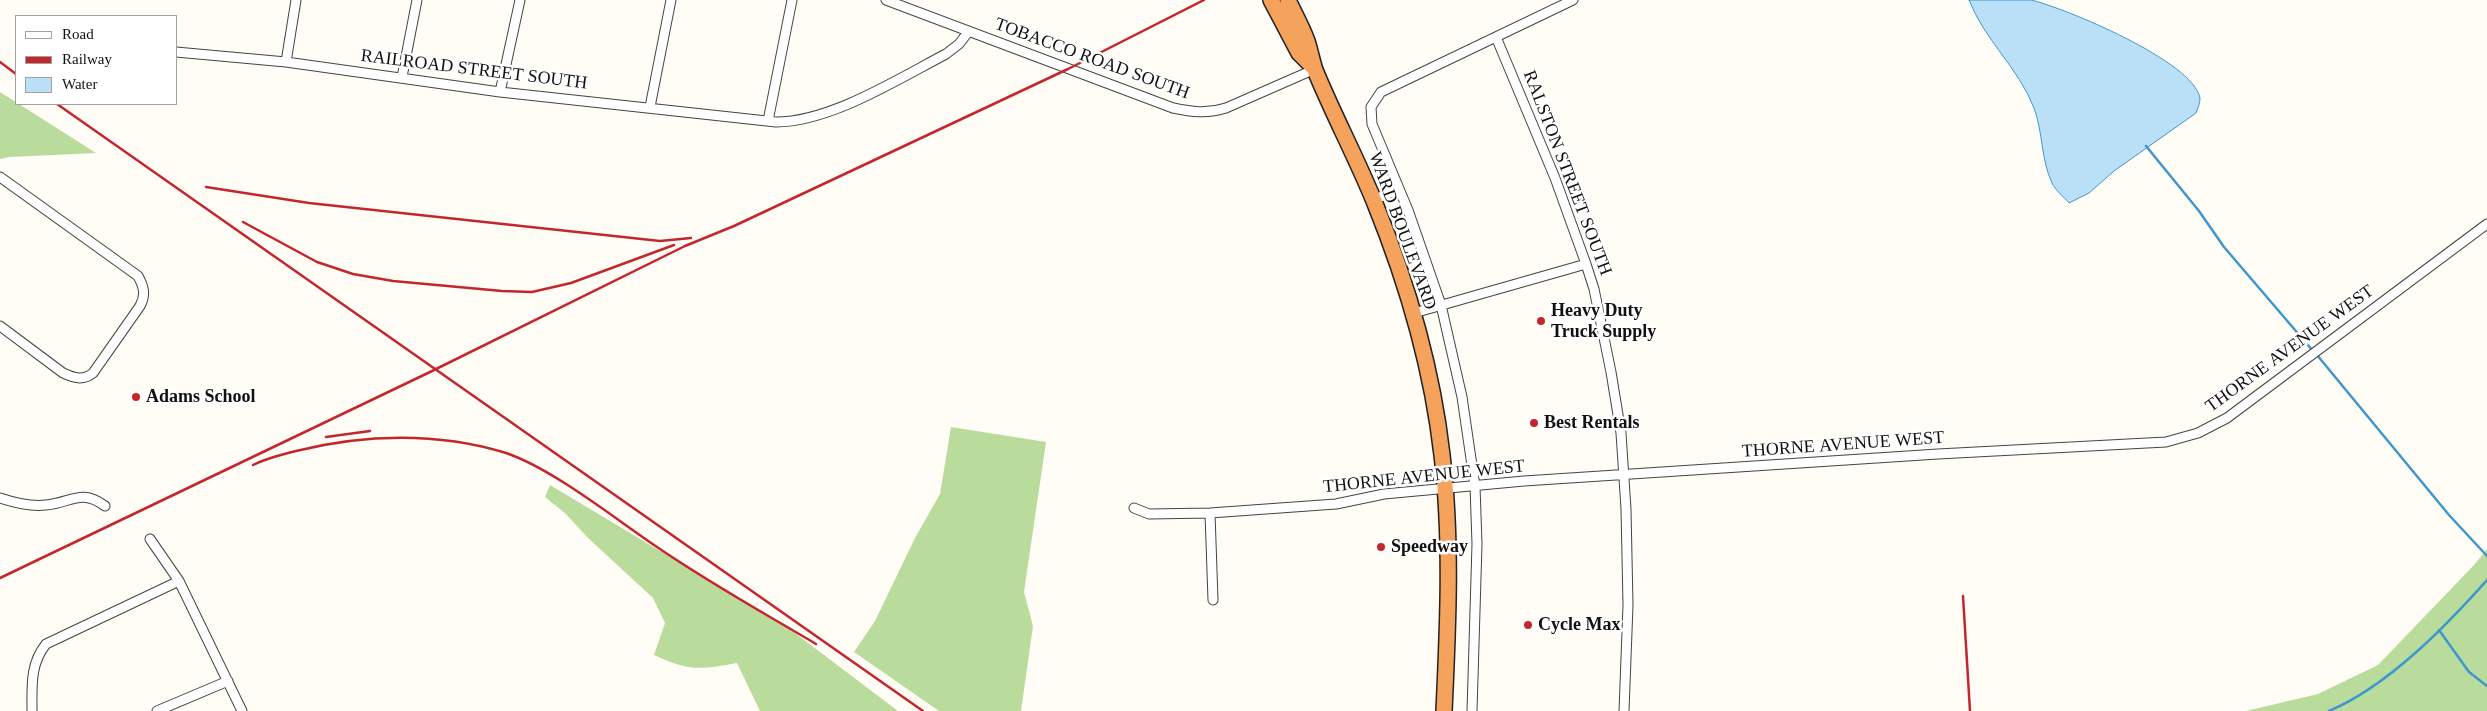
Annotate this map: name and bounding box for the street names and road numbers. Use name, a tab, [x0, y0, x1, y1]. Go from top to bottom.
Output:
street label: TOBACCO ROAD SOUTH	[992, 14, 1192, 104]
street label: RAILROAD STREET SOUTH	[360, 45, 588, 95]
street label: RALSTON STREET SOUTH	[1518, 68, 1616, 278]
street label: WARD BOULEVARD	[1363, 149, 1441, 313]
street label: THORNE AVENUE WEST	[2202, 281, 2378, 417]
street label: THORNE AVENUE WEST	[1741, 427, 1945, 463]
street label: THORNE AVENUE WEST	[1322, 456, 1526, 498]

